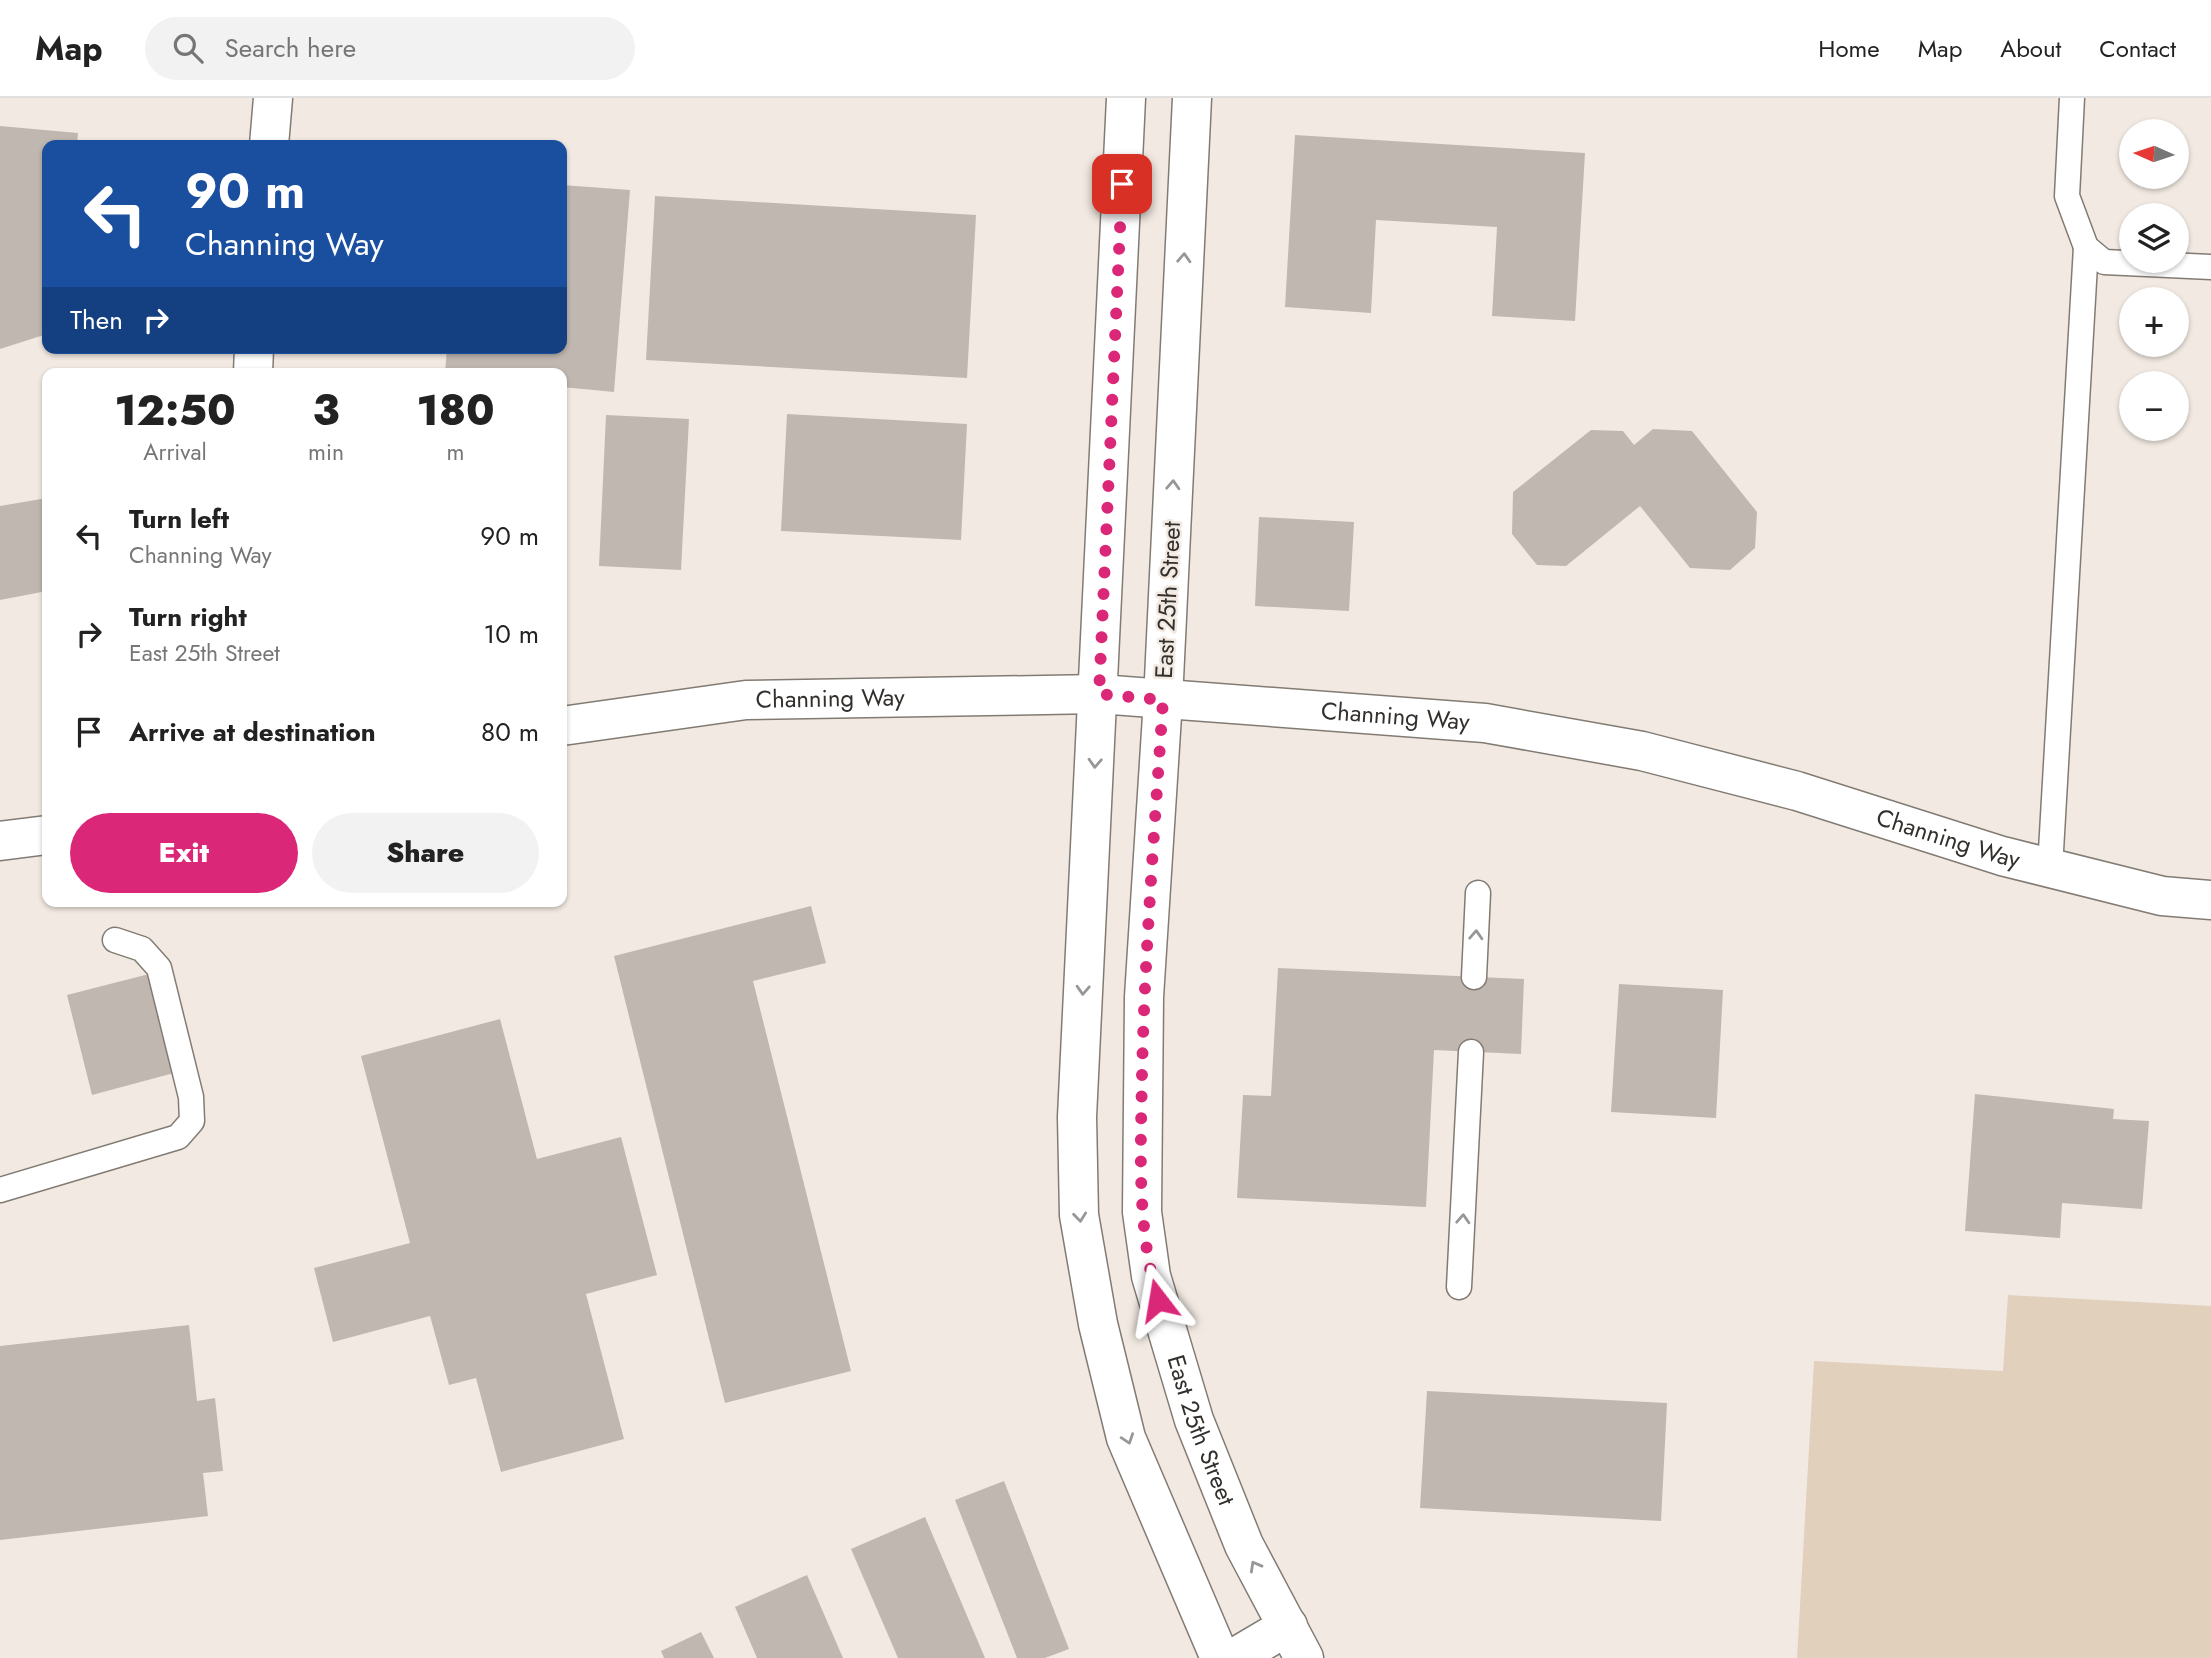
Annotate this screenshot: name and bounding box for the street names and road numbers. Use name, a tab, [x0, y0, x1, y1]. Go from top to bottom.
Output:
street label: East 25th Street	[1146, 520, 1189, 679]
street label: Channing Way	[755, 679, 905, 717]
street label: Channing Way	[1320, 693, 1471, 739]
street label: Channing Way	[1872, 799, 2024, 877]
street label: East 25th Street	[1159, 1351, 1244, 1511]

